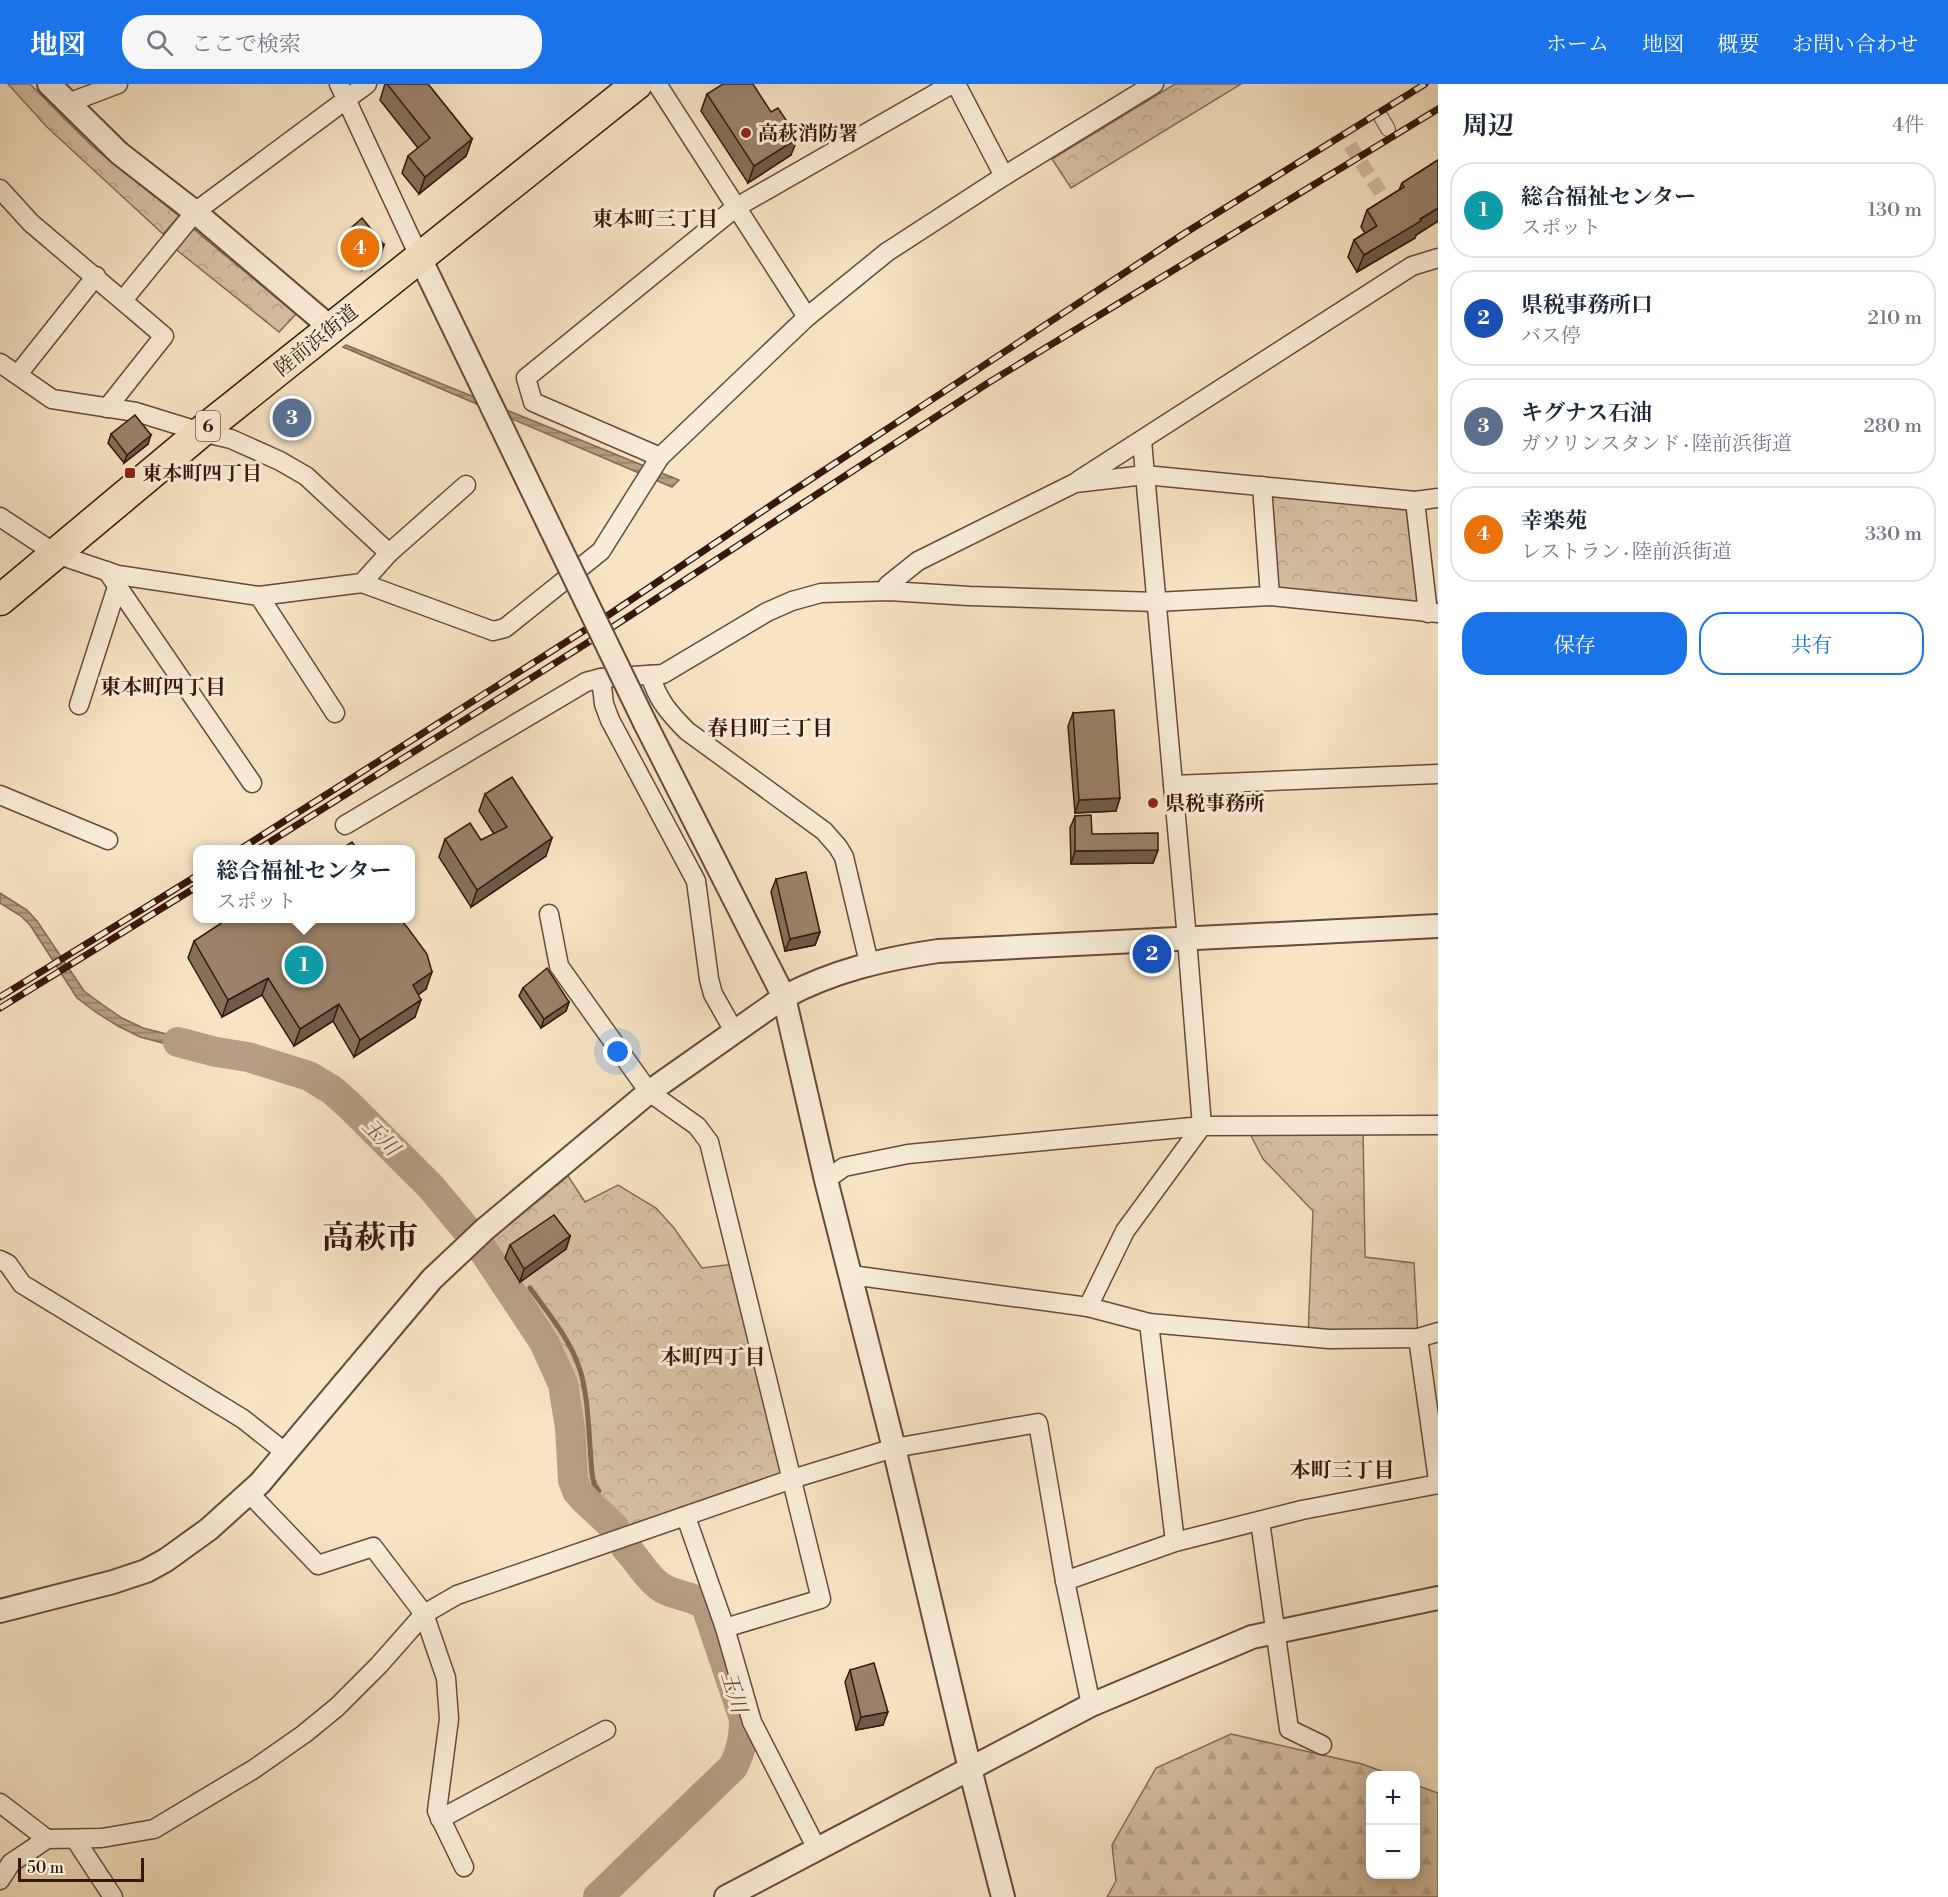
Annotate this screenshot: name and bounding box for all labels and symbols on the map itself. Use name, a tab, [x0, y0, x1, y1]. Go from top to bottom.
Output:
place label: 高萩消防署	[758, 122, 858, 147]
marker: 高萩消防署	[739, 126, 753, 140]
district label: 東本町三丁目	[592, 207, 718, 233]
pin: 4	[340, 226, 380, 270]
street label: 陸前浜街道	[270, 300, 364, 382]
pin: 3	[272, 396, 312, 440]
road number: 6	[196, 411, 220, 441]
place label: 東本町四丁目	[142, 462, 262, 487]
marker: 東本町四丁目	[123, 466, 137, 480]
district label: 東本町四丁目	[100, 675, 226, 701]
district label: 春日町三丁目	[707, 716, 833, 742]
place label: 県税事務所	[1165, 792, 1265, 817]
marker: 県税事務所	[1146, 796, 1160, 810]
pin: 2	[1132, 932, 1172, 976]
pin: 1	[284, 942, 324, 988]
your location	[603, 1037, 632, 1066]
water label: 玉川	[356, 1114, 406, 1163]
district label: 高萩市	[322, 1218, 418, 1258]
district label: 本町四丁目	[661, 1345, 766, 1371]
district label: 本町三丁目	[1290, 1458, 1395, 1484]
water label: 玉川	[714, 1668, 752, 1718]
scale bar	[18, 1855, 144, 1882]

